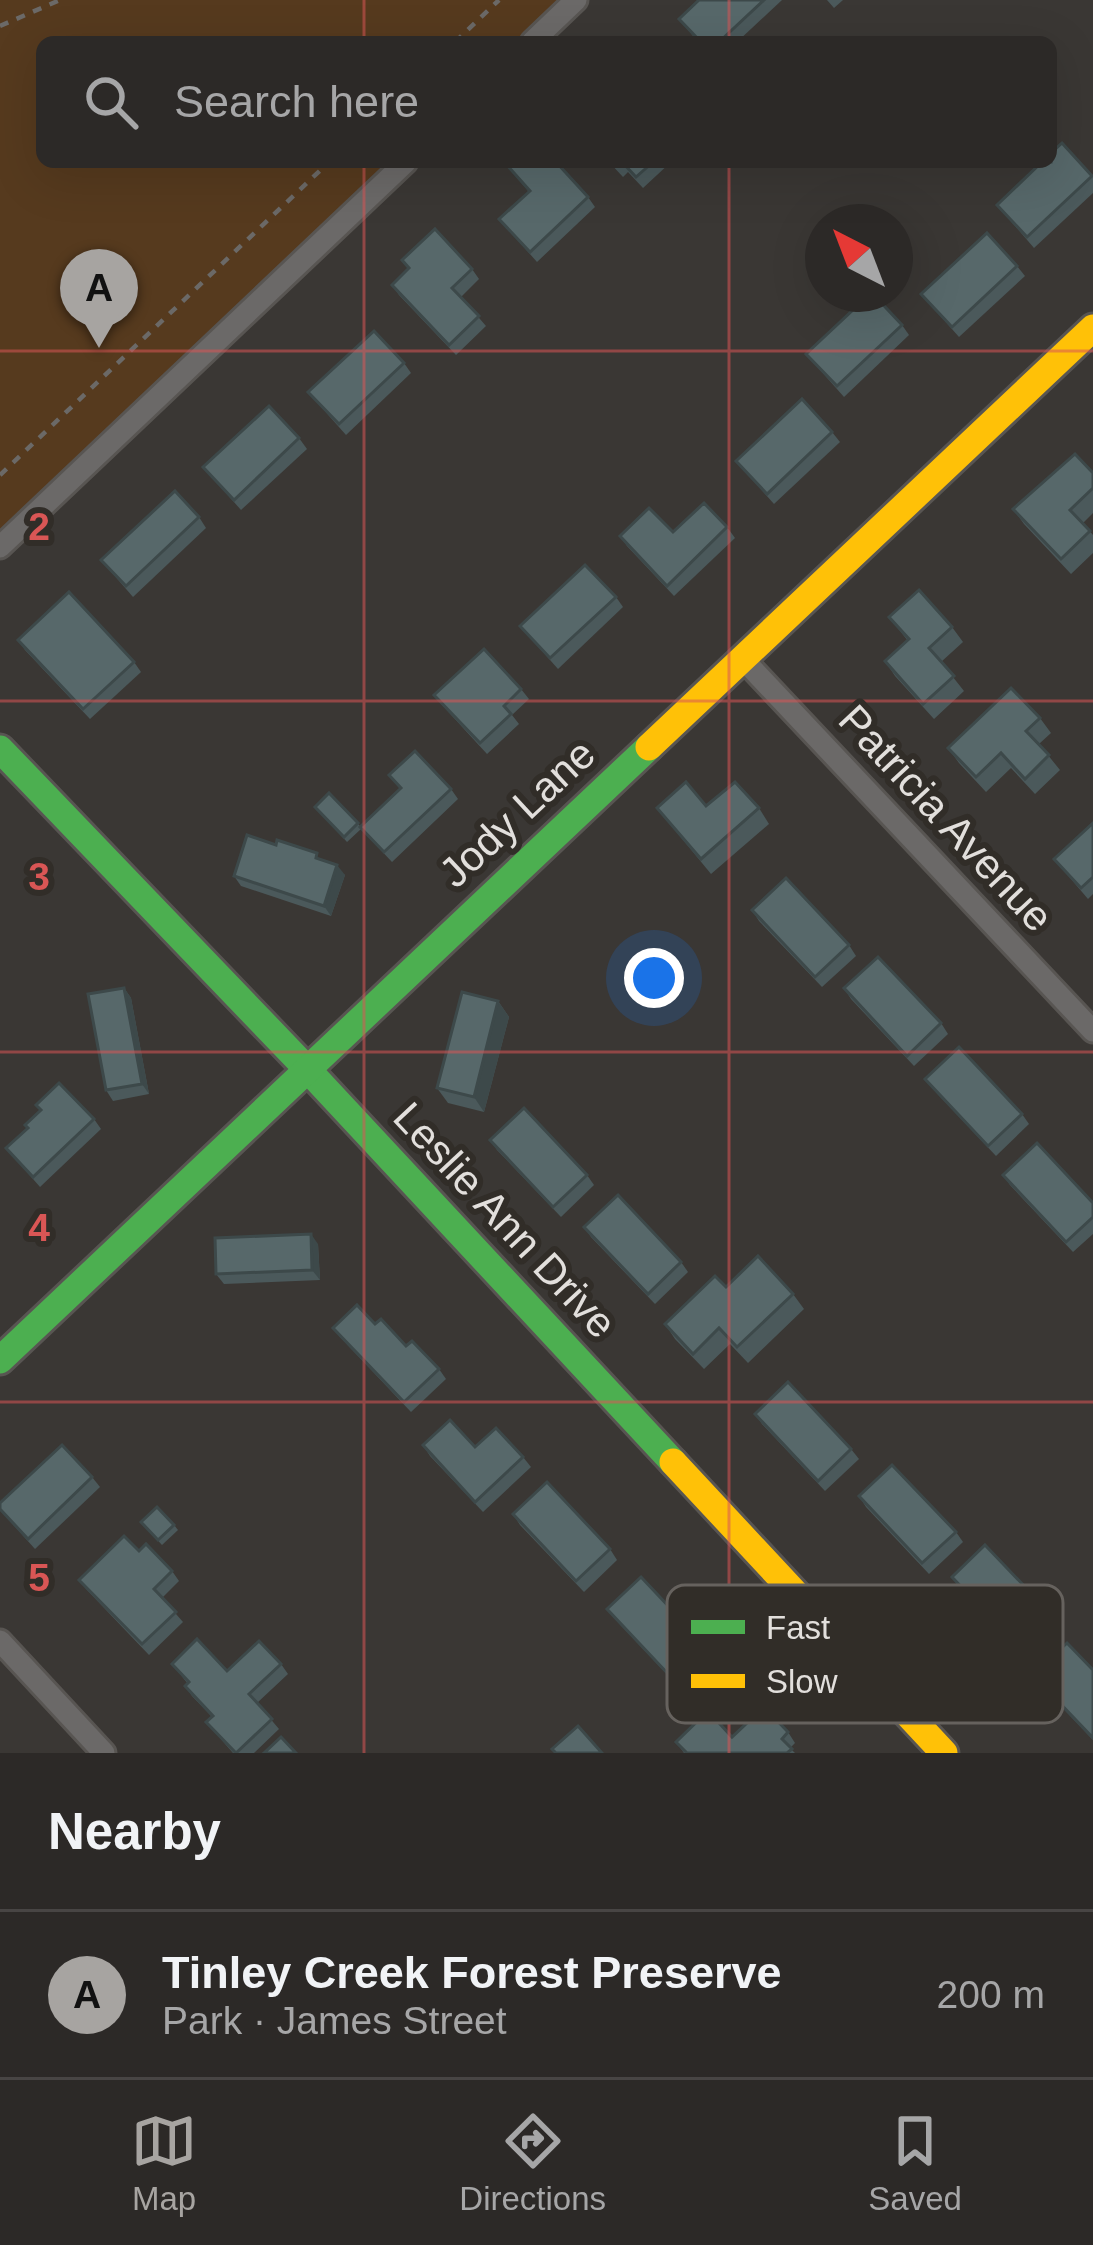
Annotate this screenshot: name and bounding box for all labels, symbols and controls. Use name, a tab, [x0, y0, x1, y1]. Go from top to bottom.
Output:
search box	[36, 36, 1057, 168]
icon: search	[78, 69, 144, 135]
text: Search here	[174, 76, 419, 127]
north arrow	[805, 204, 913, 312]
pin: A	[60, 249, 138, 348]
text: 2	[28, 505, 50, 548]
street label: Patricia Avenue	[830, 696, 1062, 940]
street label: Jody Lane	[430, 730, 604, 896]
text: 3	[28, 855, 50, 898]
your location	[624, 948, 684, 1008]
street label: Leslie Ann Drive	[384, 1093, 626, 1347]
text: 4	[28, 1206, 50, 1249]
text: 5	[28, 1556, 50, 1599]
legend	[667, 1585, 1063, 1723]
text: Fast	[766, 1609, 830, 1646]
text: Slow	[766, 1663, 838, 1700]
text: Nearby	[48, 1803, 221, 1860]
text: Tinley Creek Forest Preserve	[162, 1947, 782, 1998]
text: A	[73, 1973, 101, 2016]
text: 200 m	[937, 1973, 1045, 2016]
text: Park · James Street	[162, 1999, 507, 2042]
tab: Map	[131, 2108, 197, 2218]
tab: Directions	[459, 2108, 606, 2218]
tab: Saved	[868, 2108, 962, 2218]

